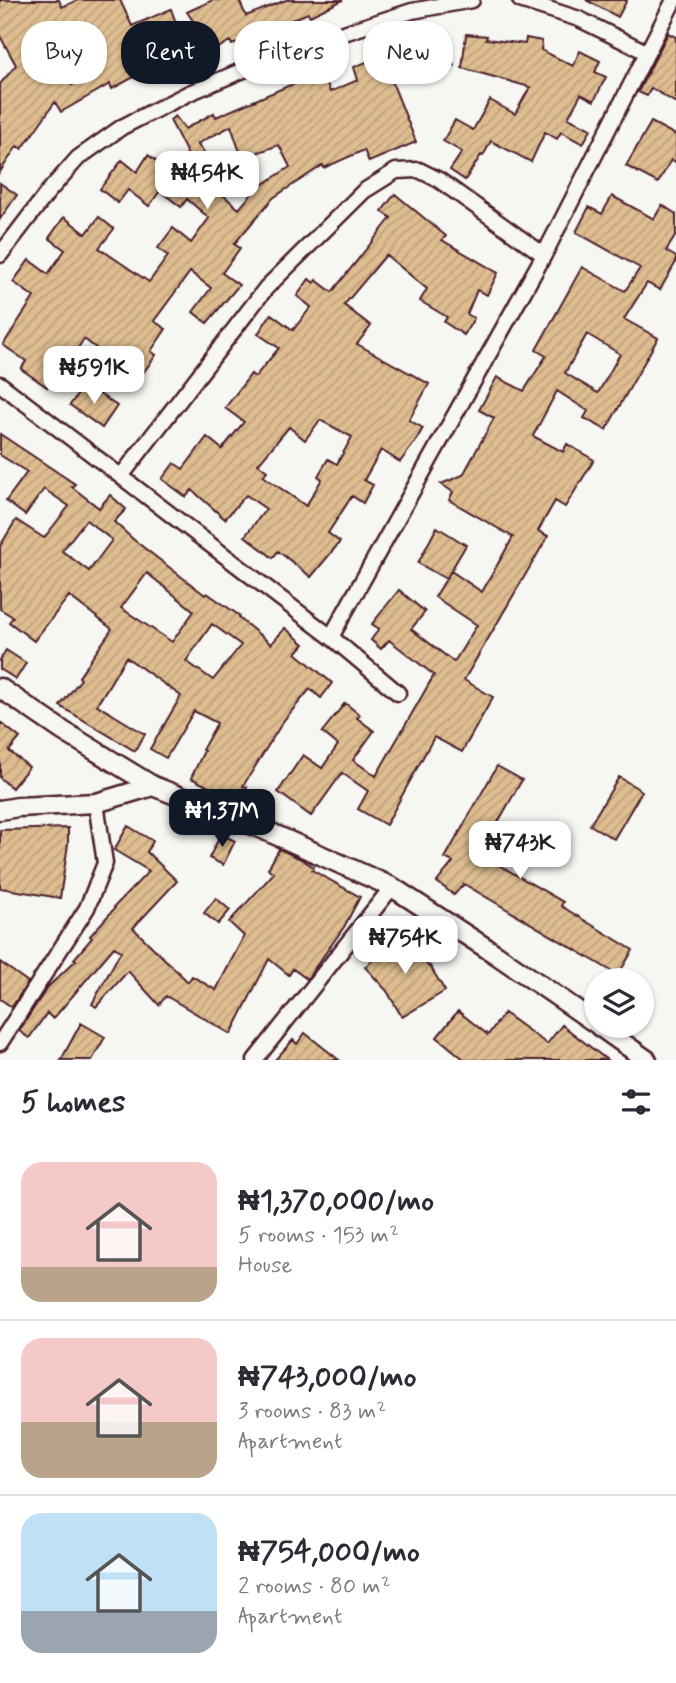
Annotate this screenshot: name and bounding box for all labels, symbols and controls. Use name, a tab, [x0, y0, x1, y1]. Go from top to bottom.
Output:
chip: Buy	[21, 21, 107, 84]
chip: Rent	[121, 21, 220, 84]
chip: Filters	[234, 21, 349, 84]
chip: New	[363, 21, 453, 84]
pin: ₦454K	[158, 152, 256, 211]
text: ₦454K	[171, 159, 243, 189]
pin: ₦591K	[45, 346, 143, 406]
text: ₦591K	[59, 354, 129, 384]
pin: ₦1.37M	[165, 790, 279, 849]
text: ₦1.37M	[185, 797, 259, 827]
pin: ₦743K	[471, 822, 569, 881]
text: ₦743K	[485, 829, 555, 859]
pin: ₦754K	[356, 916, 454, 976]
text: ₦754K	[369, 924, 441, 954]
map controls	[584, 968, 654, 1038]
button: layers	[584, 968, 654, 1038]
text: 5 homes	[21, 1083, 126, 1122]
icon: filters	[617, 1083, 655, 1121]
text: ₦1,370,000/mo	[238, 1182, 434, 1221]
icon: home	[77, 1190, 161, 1274]
text: 5 rooms · 153 m²	[238, 1221, 399, 1251]
text: House	[238, 1251, 292, 1281]
text: ₦743,000/mo	[238, 1358, 417, 1397]
icon: home	[77, 1366, 161, 1450]
text: 3 rooms · 83 m²	[238, 1397, 386, 1427]
text: Apartment	[238, 1427, 343, 1457]
text: ₦754,000/mo	[238, 1533, 420, 1572]
icon: home	[77, 1541, 161, 1625]
text: 2 rooms · 80 m²	[238, 1572, 391, 1602]
text: Apartment	[238, 1602, 343, 1632]

